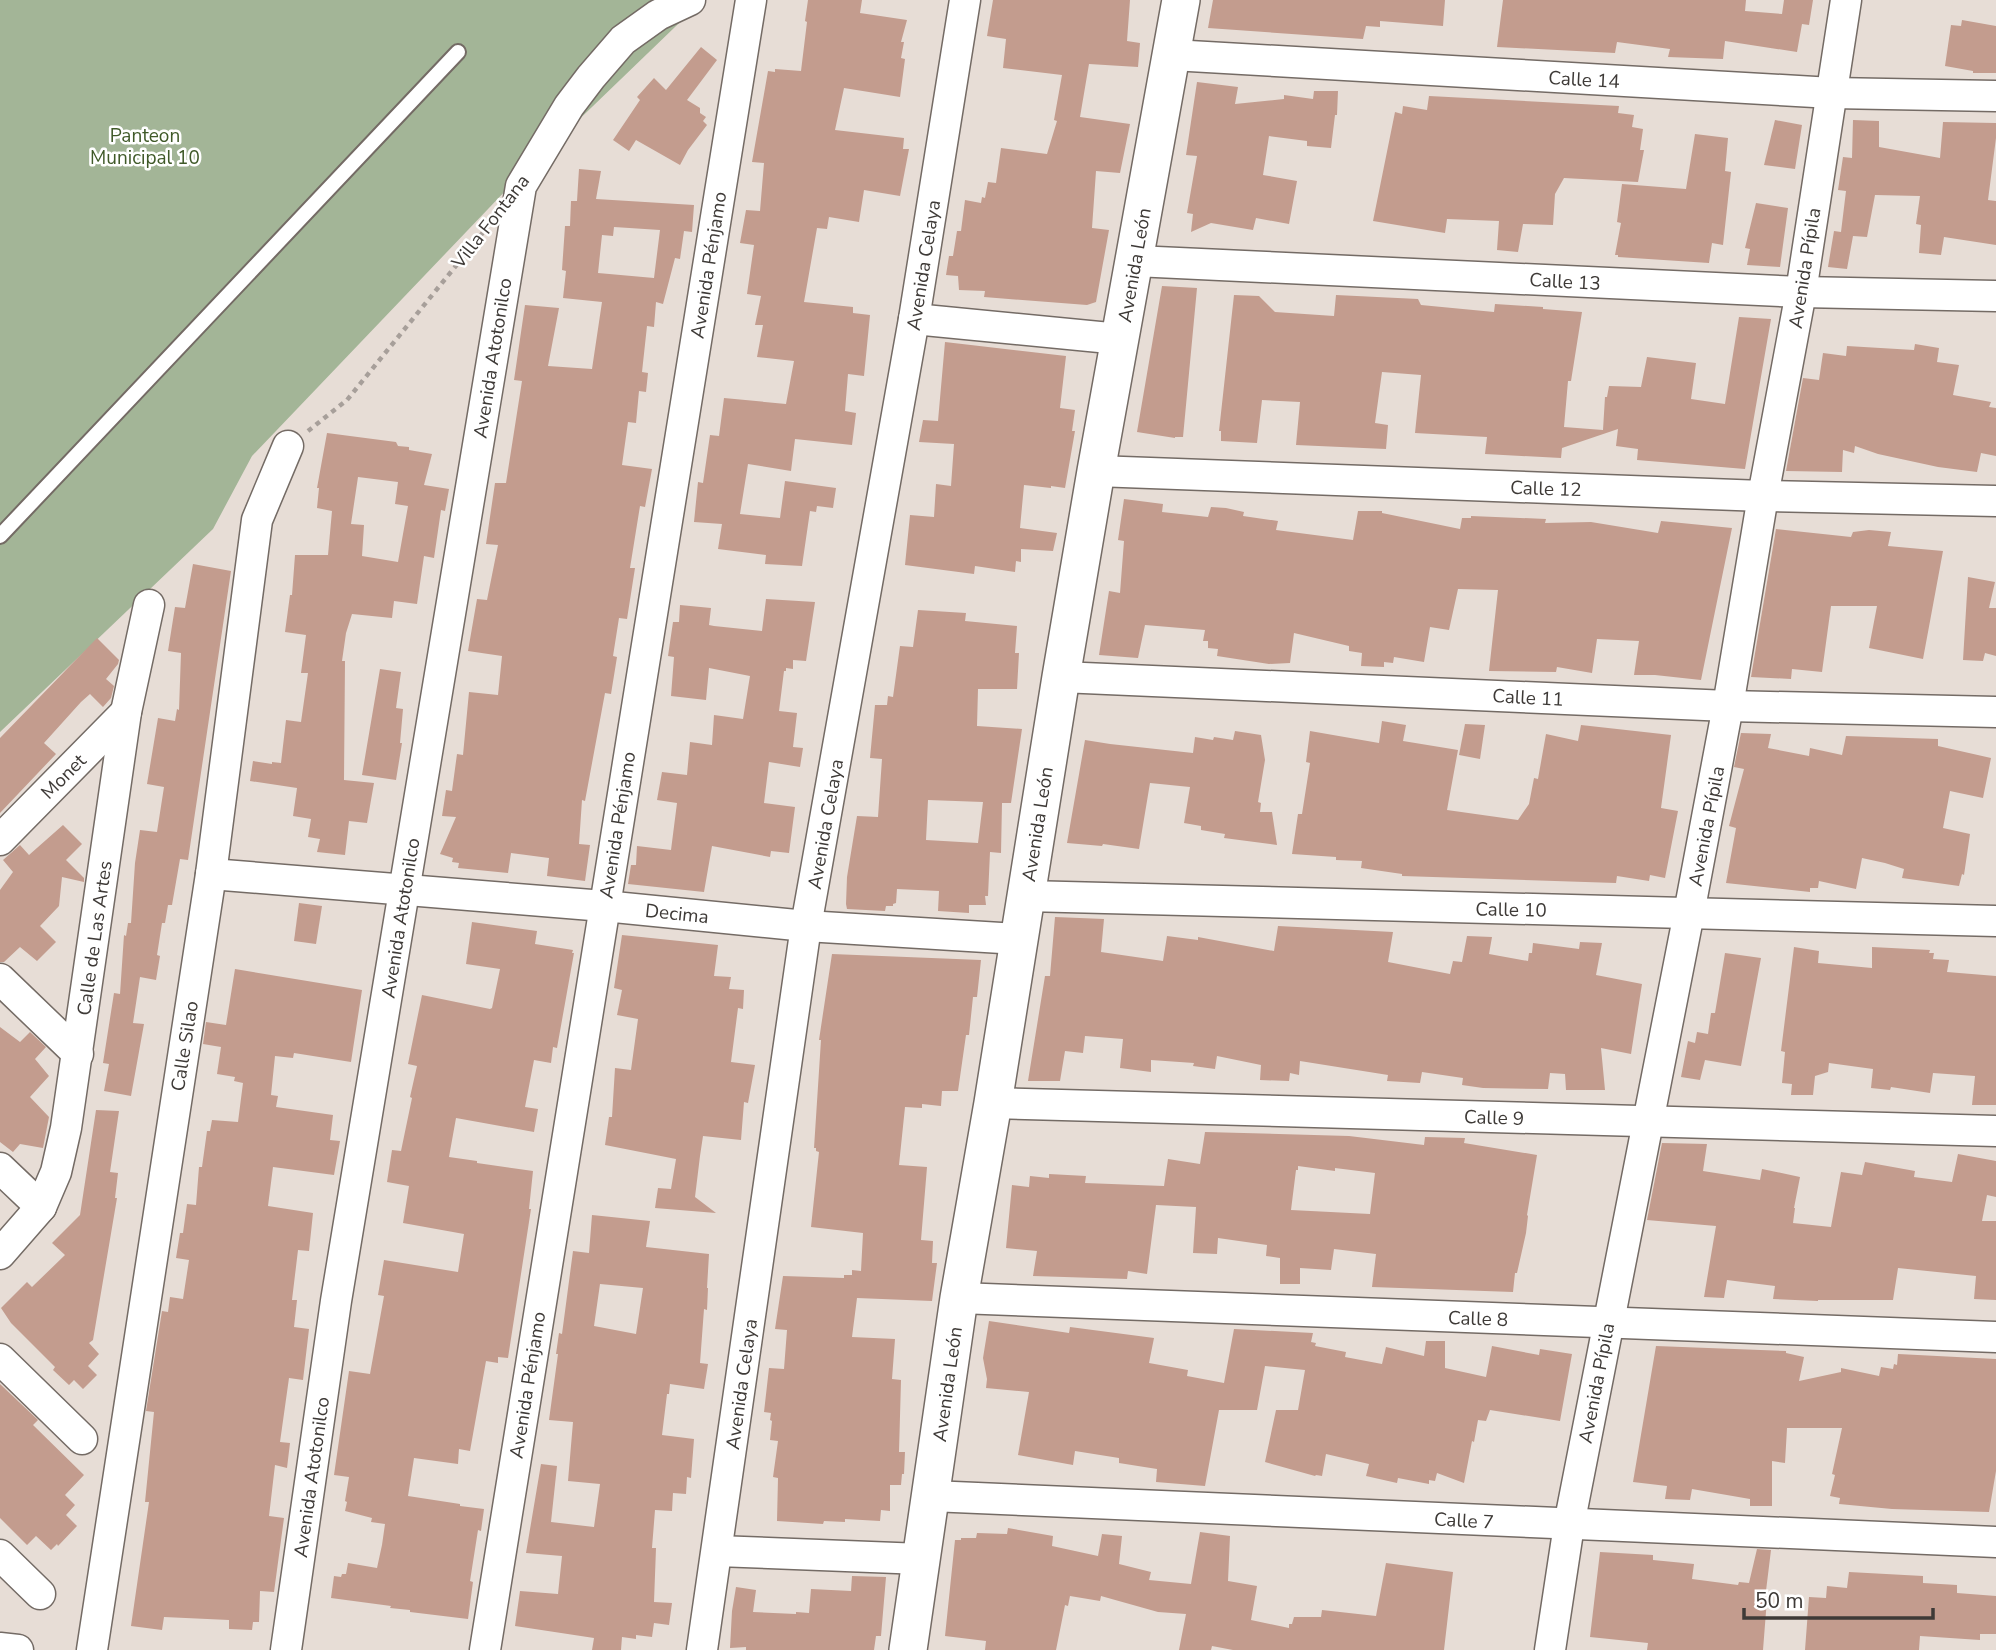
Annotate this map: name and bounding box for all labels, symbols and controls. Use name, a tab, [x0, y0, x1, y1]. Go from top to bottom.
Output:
street label: Calle 14	[1548, 65, 1620, 95]
park label: Panteon Municipal 10	[90, 123, 200, 171]
street label: Villa Fontana	[445, 169, 536, 275]
street label: Avenida Pénjamo	[685, 190, 733, 340]
street label: Avenida Celaya	[901, 198, 947, 332]
street label: Avenida León	[1112, 206, 1158, 325]
street label: Avenida Pípila	[1783, 206, 1827, 330]
street label: Calle 13	[1529, 267, 1601, 297]
street label: Avenida Atotonilco	[467, 276, 518, 440]
street label: Calle 12	[1510, 475, 1582, 503]
street label: Calle 11	[1492, 683, 1564, 713]
street label: Monet	[35, 748, 92, 805]
street label: Avenida Pénjamo	[594, 750, 642, 900]
street label: Avenida Celaya	[802, 757, 850, 891]
street label: Avenida Pípila	[1683, 764, 1731, 889]
street label: Avenida León	[1016, 765, 1060, 883]
street label: Avenida Atotonilco	[375, 836, 426, 1000]
street label: Calle de Las Artes	[71, 859, 119, 1017]
street label: Calle 10	[1475, 896, 1547, 924]
street label: Decima	[644, 898, 710, 930]
street label: Calle Silao	[165, 999, 205, 1093]
street label: Calle 9	[1463, 1104, 1524, 1132]
street label: Calle 8	[1447, 1305, 1508, 1333]
street label: Avenida Pénjamo	[504, 1310, 552, 1460]
street label: Avenida Celaya	[720, 1317, 764, 1451]
street label: Avenida Pípila	[1573, 1321, 1621, 1446]
street label: Avenida León	[927, 1325, 969, 1443]
street label: Avenida Atotonilco	[288, 1395, 336, 1559]
street label: Calle 7	[1433, 1506, 1495, 1536]
scale bar	[1744, 1576, 1933, 1620]
text: 50 m	[1755, 1587, 1804, 1615]

